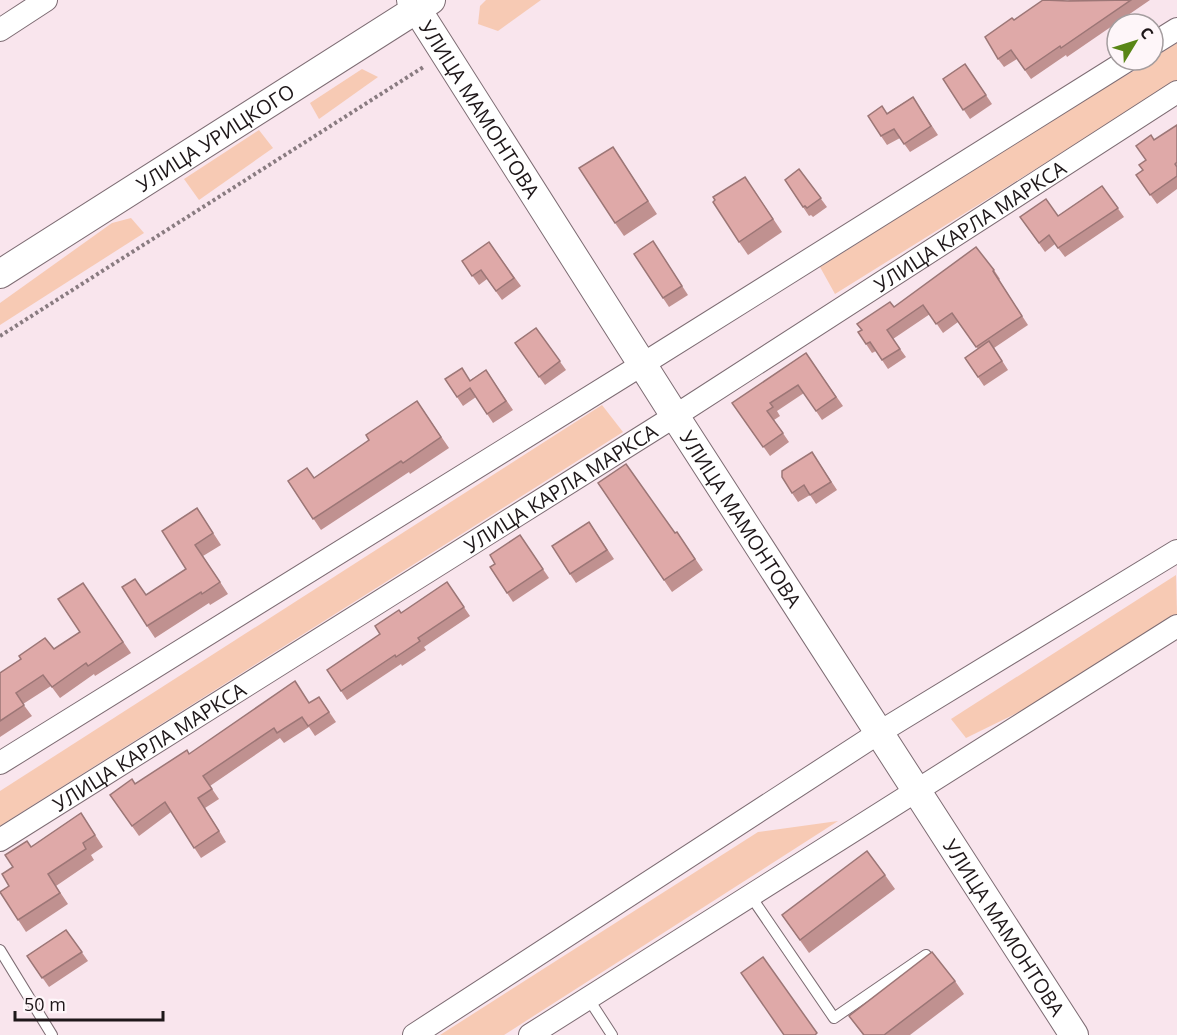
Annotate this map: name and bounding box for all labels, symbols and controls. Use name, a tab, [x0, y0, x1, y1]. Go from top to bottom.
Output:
north arrow	[1105, 12, 1165, 72]
street label: УЛИЦА МАМОНТОВА	[414, 15, 547, 203]
text: С	[1135, 22, 1159, 44]
street label: УЛИЦА УРИЦКОГО	[131, 77, 299, 197]
street label: УЛИЦА КАРЛА МАРКСА	[869, 154, 1071, 298]
street label: УЛИЦА КАРЛА МАРКСА	[459, 417, 663, 559]
street label: УЛИЦА МАМОНТОВА	[674, 425, 808, 613]
street label: УЛИЦА КАРЛА МАРКСА	[47, 675, 251, 817]
street label: УЛИЦА МАМОНТОВА	[938, 834, 1072, 1021]
scale bar	[15, 984, 164, 1022]
text: 50 m	[24, 992, 66, 1016]

